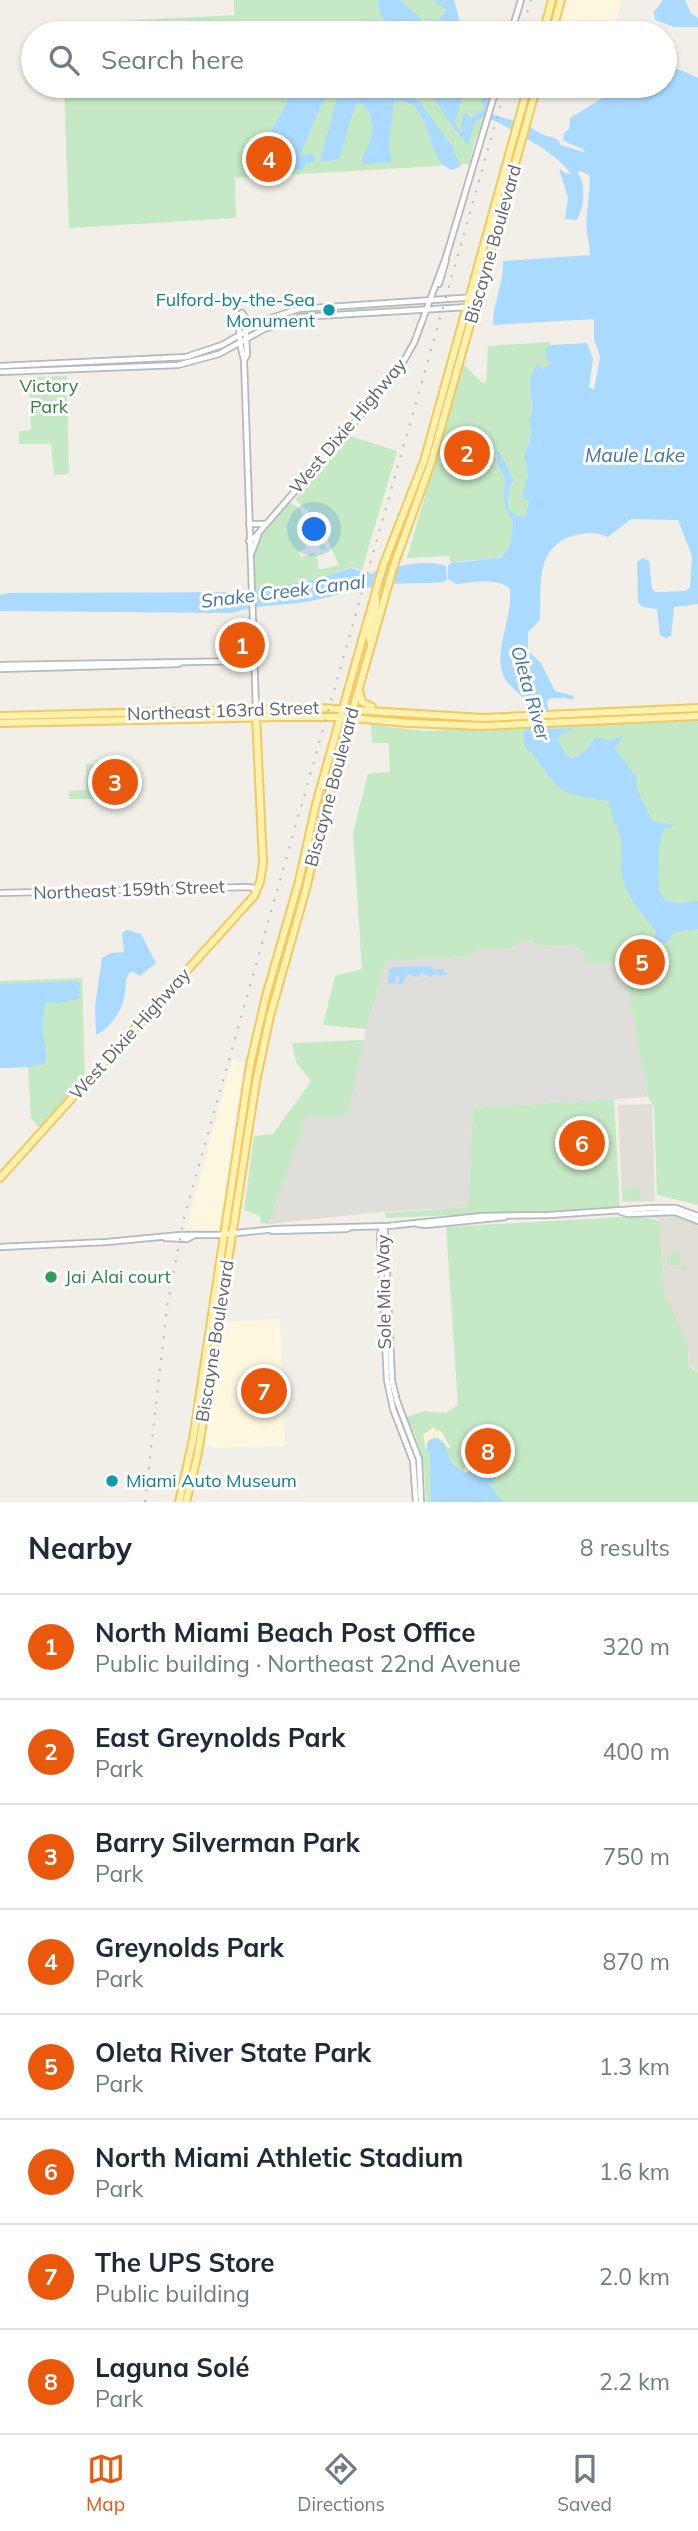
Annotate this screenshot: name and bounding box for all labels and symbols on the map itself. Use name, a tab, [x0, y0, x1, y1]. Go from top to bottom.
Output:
pin: 4	[246, 133, 292, 185]
street label: Biscayne Boulevard	[459, 162, 526, 326]
place label: Fulford-by-the-Sea Monument	[156, 288, 315, 332]
marker: Fulford-by-the-Sea Monument	[321, 302, 337, 318]
street label: West Dixie Highway	[284, 353, 411, 498]
park label: Victory Park	[20, 374, 79, 418]
pin: 2	[444, 427, 490, 479]
water label: Maule Lake	[585, 443, 685, 467]
your location	[297, 512, 331, 546]
water label: Snake Creek Canal	[199, 569, 367, 613]
pin: 1	[219, 619, 265, 671]
water label: Oleta River	[506, 643, 556, 744]
street label: Northeast 163rd Street	[127, 696, 319, 725]
street label: Biscayne Boulevard	[299, 705, 364, 869]
pin: 3	[92, 756, 138, 808]
street label: Northeast 159th Street	[33, 875, 225, 904]
pin: 5	[619, 936, 665, 988]
street label: West Dixie Highway	[64, 963, 195, 1104]
pin: 6	[559, 1117, 605, 1169]
street label: Sole Mia Way	[371, 1234, 396, 1350]
street label: Biscayne Boulevard	[190, 1258, 239, 1424]
place label: Jai Alai court	[65, 1265, 171, 1288]
marker: Jai Alai court	[43, 1269, 59, 1285]
pin: 7	[241, 1365, 287, 1417]
pin: 8	[465, 1425, 511, 1477]
place label: Miami Auto Museum	[126, 1469, 297, 1492]
marker: Miami Auto Museum	[104, 1473, 120, 1489]

